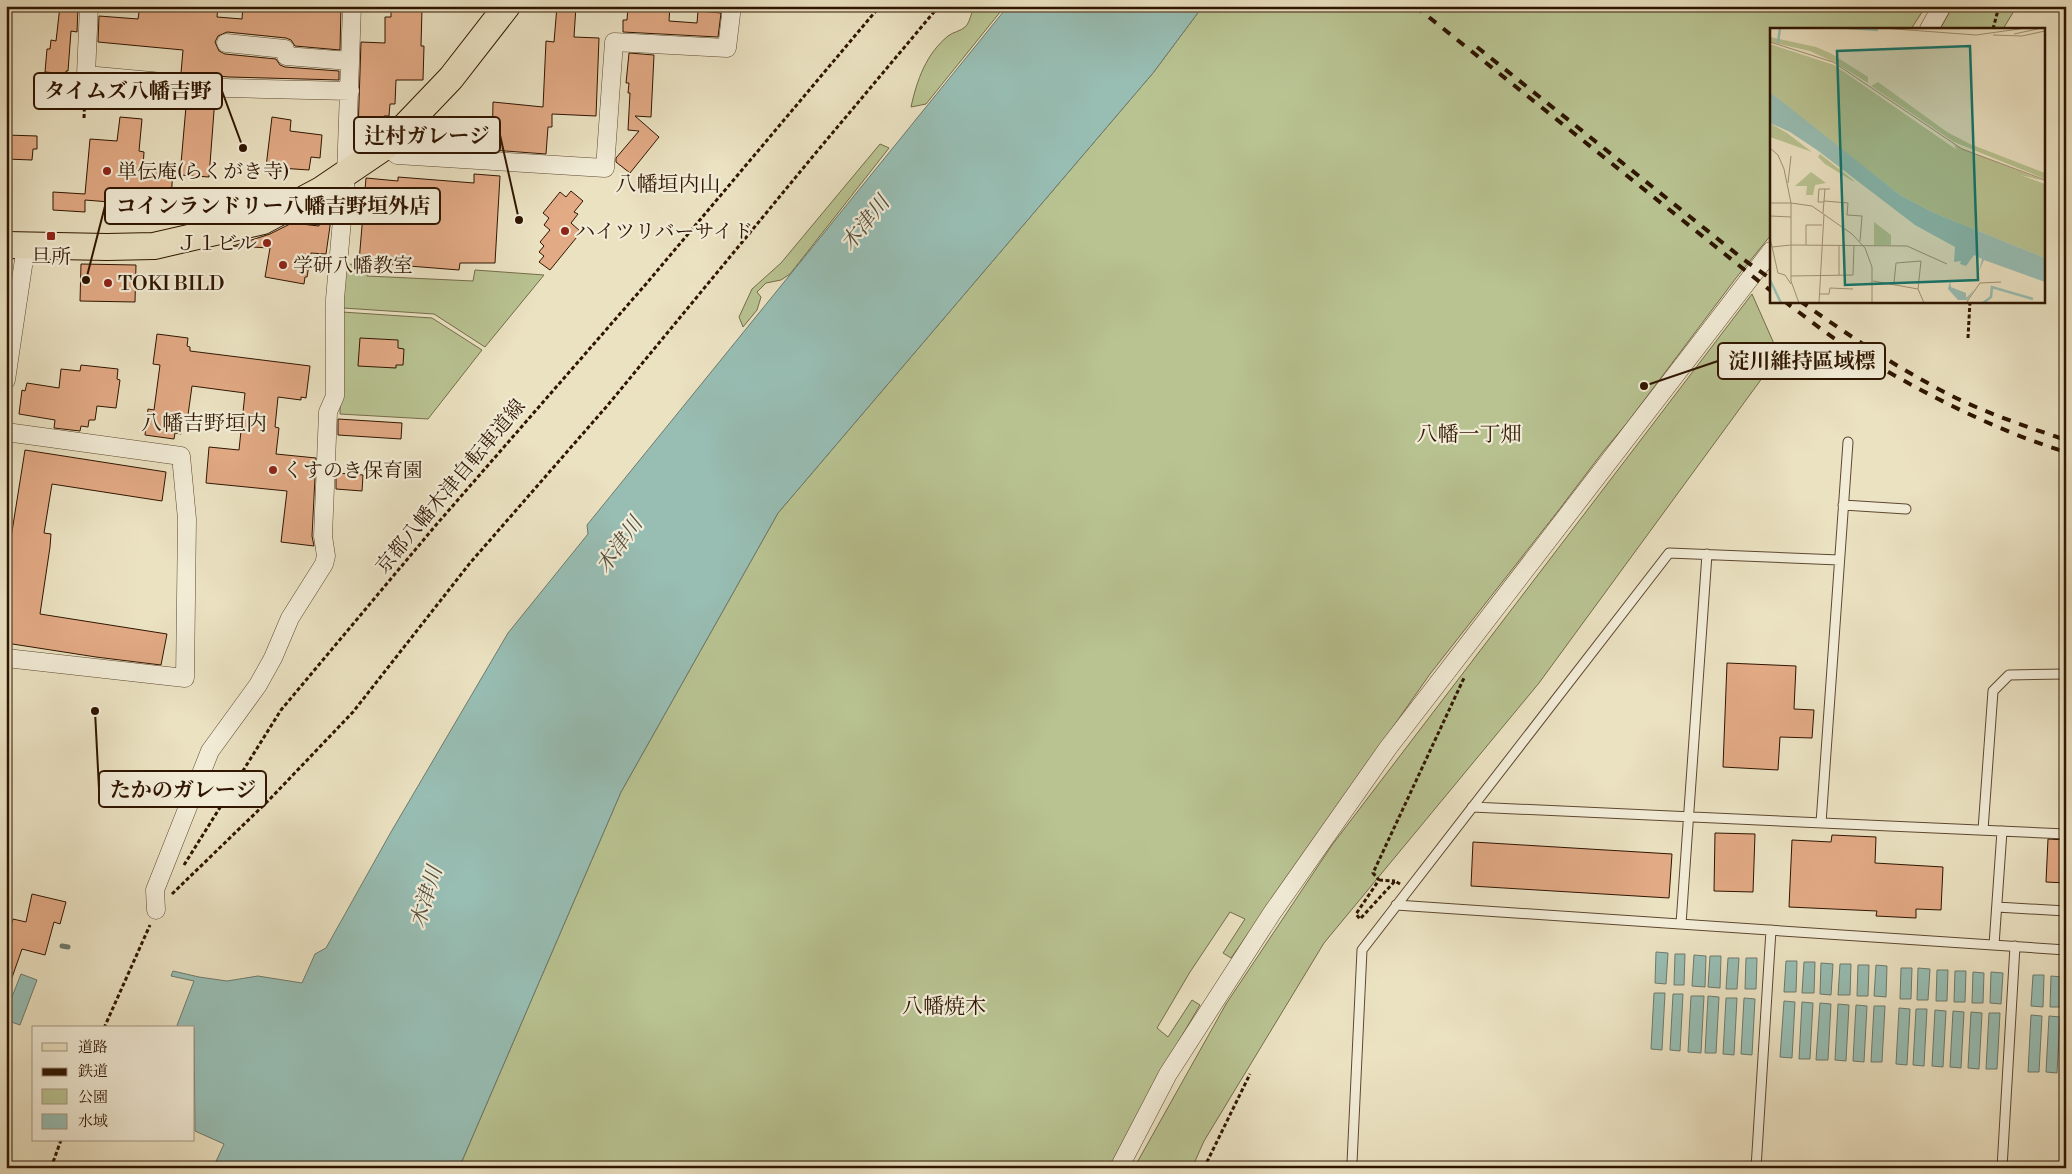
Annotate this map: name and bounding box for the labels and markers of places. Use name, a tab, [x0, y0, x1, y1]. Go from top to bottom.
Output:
callout: タイムズ八幡吉野	[34, 73, 222, 109]
callout: 辻村ガレージ	[354, 117, 500, 153]
place label: 単伝庵(らくがき寺)	[117, 160, 289, 185]
marker: 単伝庵(らくがき寺)	[101, 165, 113, 177]
callout: コインランドリー八幡吉野垣外店	[105, 188, 440, 224]
place label: ハイツリバーサイド	[575, 220, 753, 245]
marker: ハイツリバーサイド	[559, 225, 571, 237]
marker: 旦所	[45, 230, 57, 242]
place label: Ｊ１ビル	[177, 232, 257, 257]
marker: Ｊ１ビル	[261, 237, 273, 249]
place label: 旦所	[31, 245, 71, 270]
place label: 学研八幡教室	[293, 254, 413, 279]
marker: 学研八幡教室	[277, 259, 289, 271]
place label: TOKI BILD	[118, 272, 224, 297]
marker: TOKI BILD	[102, 277, 114, 289]
callout: 淀川維持區域標	[1718, 343, 1885, 379]
place label: くすのき保育園	[283, 459, 423, 484]
marker: くすのき保育園	[267, 464, 279, 476]
callout: たかのガレージ	[99, 771, 266, 807]

